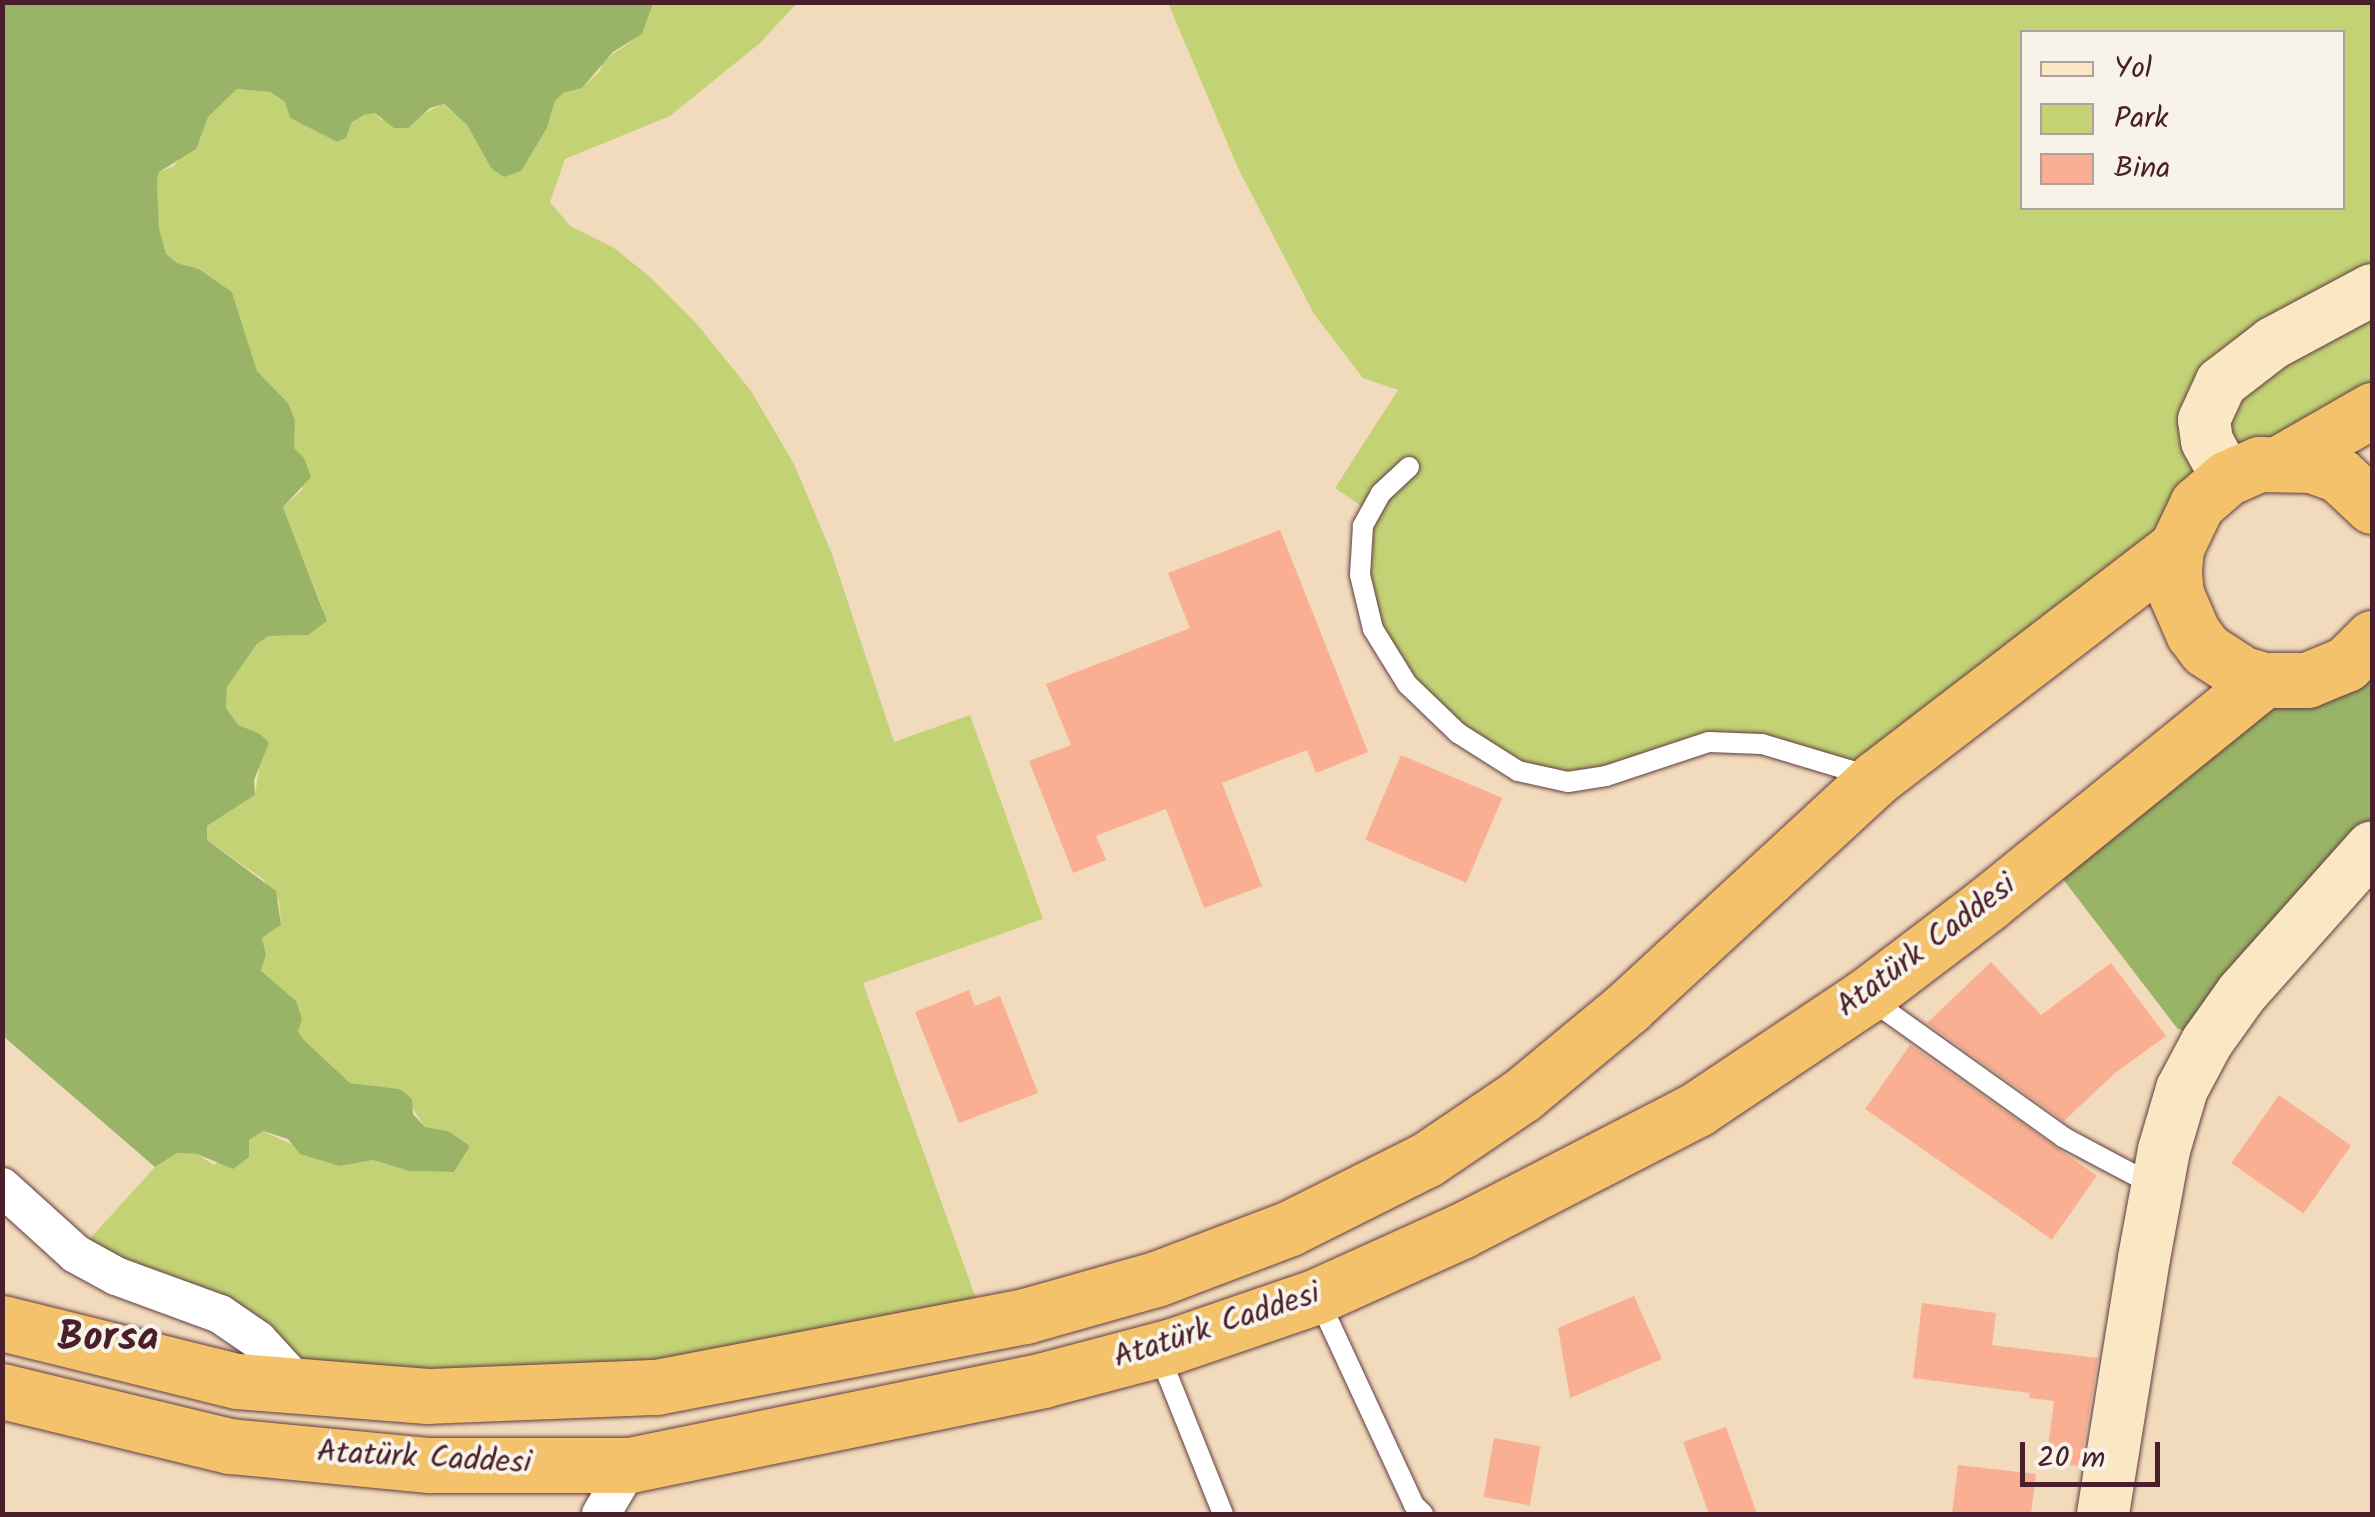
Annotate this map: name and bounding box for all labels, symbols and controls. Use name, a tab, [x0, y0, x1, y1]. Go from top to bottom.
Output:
legend	[2020, 30, 2345, 210]
text: Yol	[2114, 45, 2152, 93]
text: Park	[2114, 95, 2168, 143]
text: Bina	[2114, 145, 2170, 193]
street label: Atatürk Caddesi	[1830, 867, 2024, 1027]
street label: Atatürk Caddesi	[1109, 1276, 1325, 1378]
district label: Borsa	[57, 1314, 159, 1364]
scale bar	[2025, 1422, 2165, 1484]
street label: Atatürk Caddesi	[316, 1434, 532, 1484]
text: 20 m	[2037, 1435, 2105, 1483]

